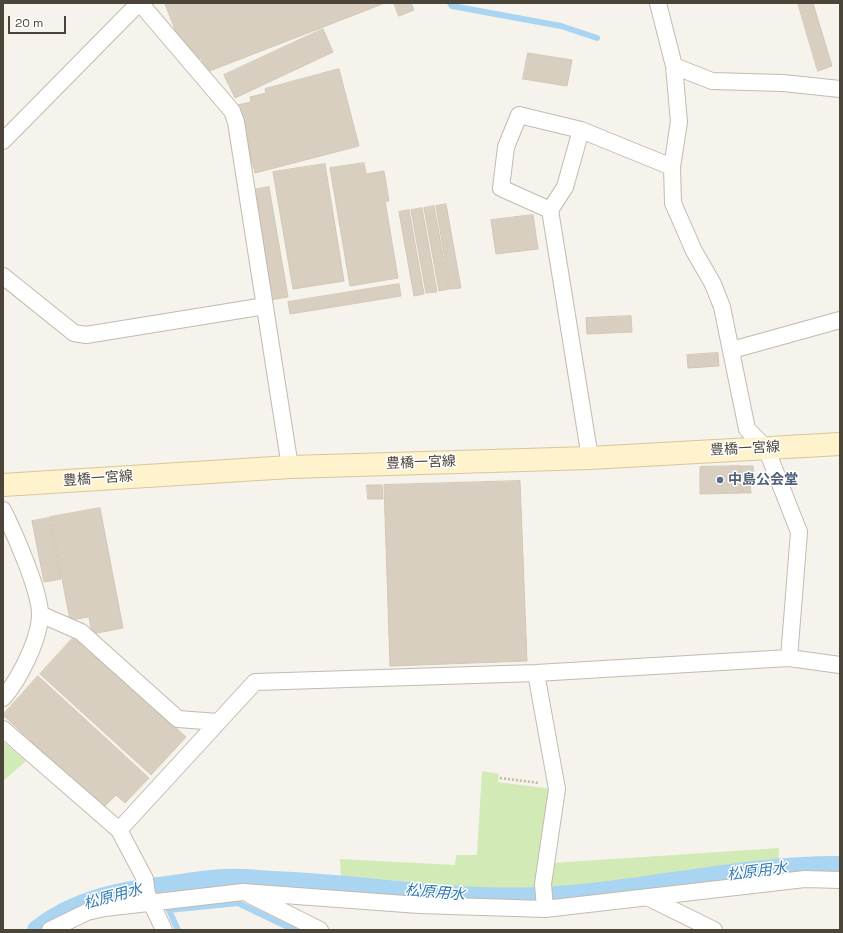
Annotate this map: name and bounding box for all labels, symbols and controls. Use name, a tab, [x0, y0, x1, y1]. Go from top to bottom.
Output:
scale bar	[10, 8, 68, 34]
text: 20 m	[15, 15, 43, 31]
street label: 豊橋一宮線	[710, 439, 780, 459]
street label: 豊橋一宮線	[386, 453, 456, 473]
street label: 豊橋一宮線	[62, 468, 134, 490]
place label: 中島公会堂	[728, 472, 798, 488]
marker: 中島公会堂	[715, 475, 725, 485]
water label: 松原用水	[726, 859, 788, 885]
water label: 松原用水	[82, 881, 144, 913]
water label: 松原用水	[404, 881, 466, 905]

